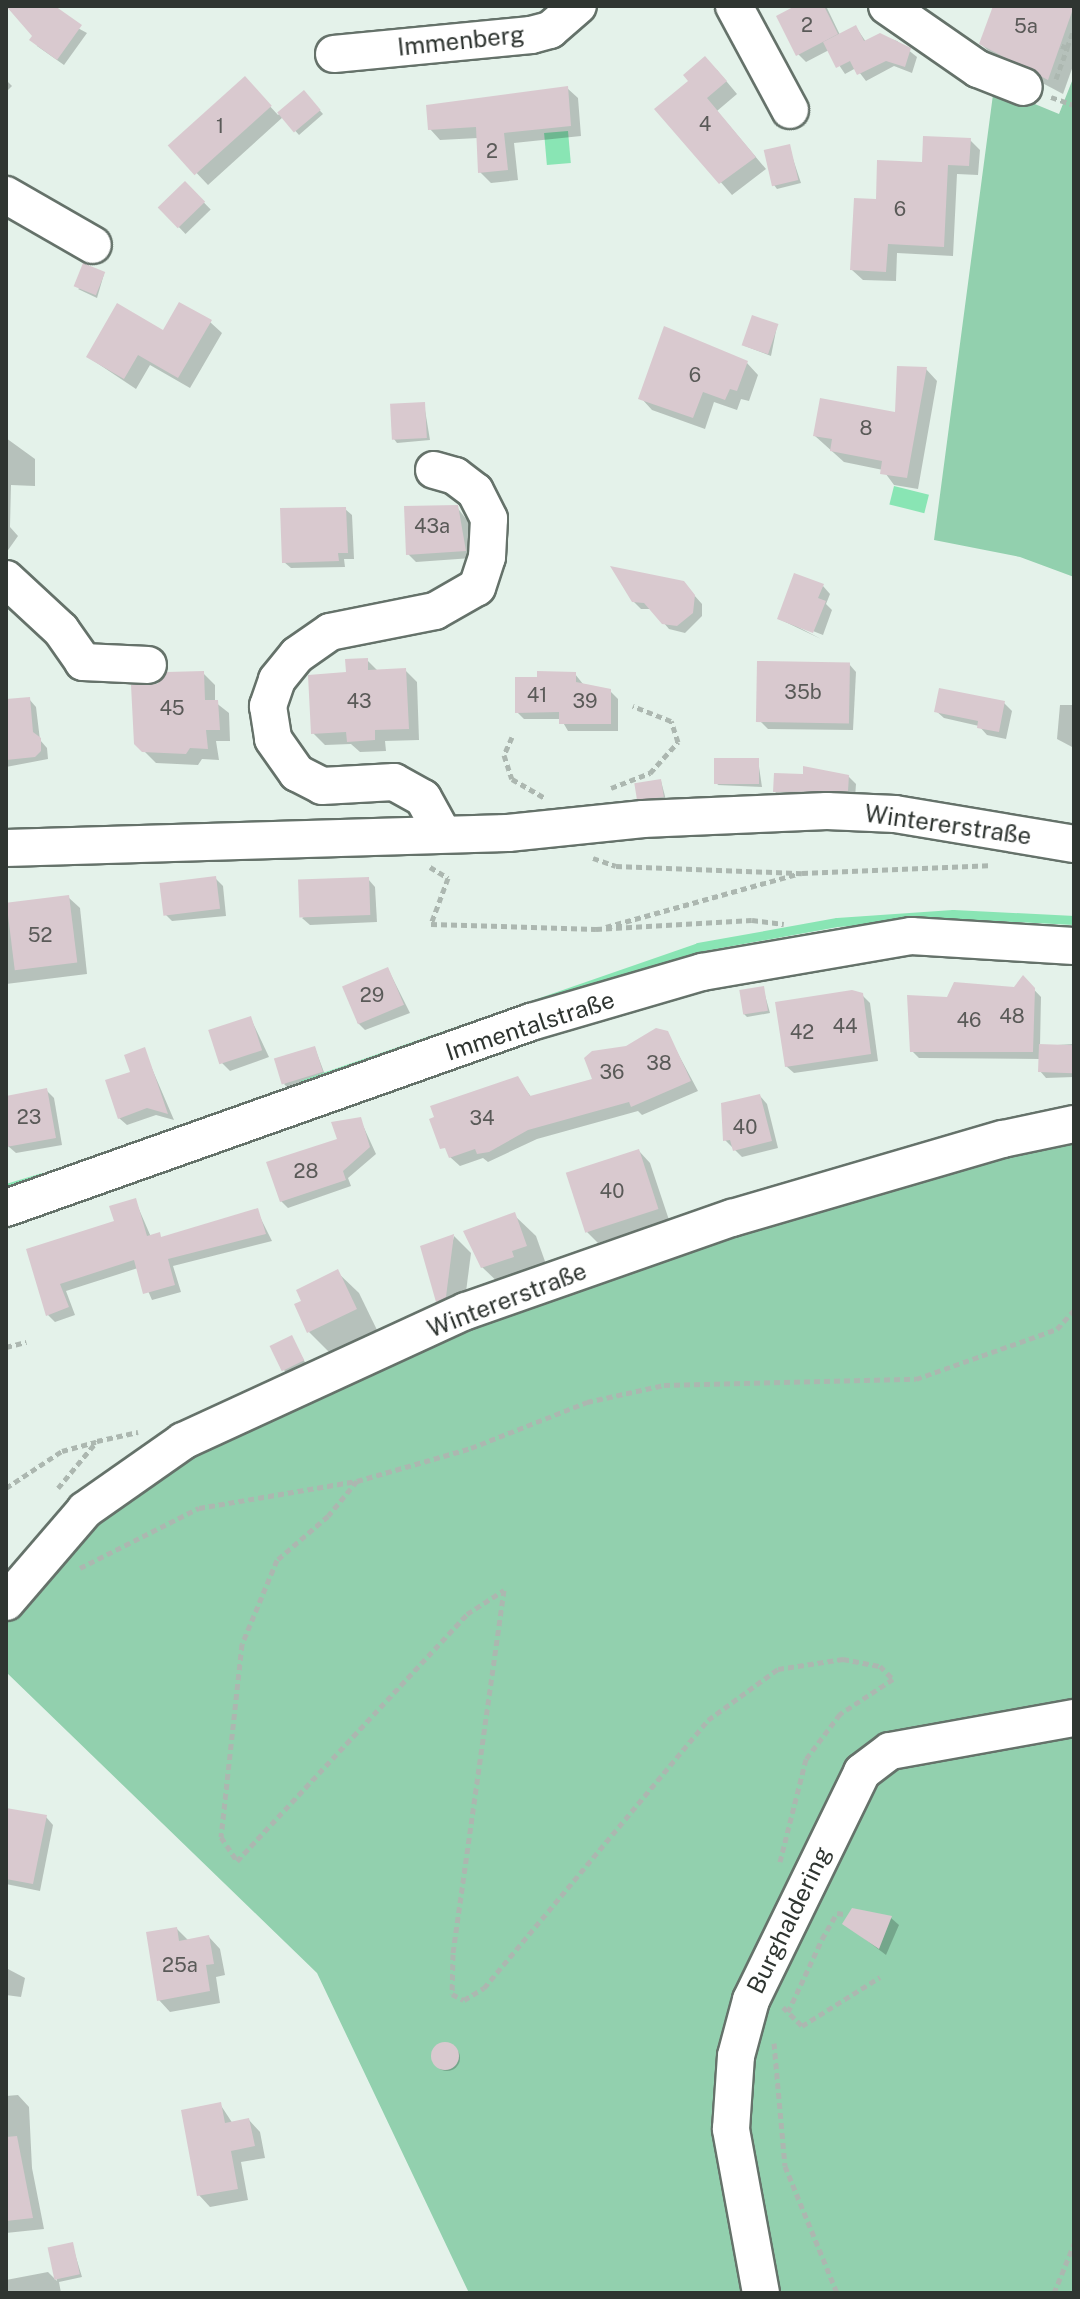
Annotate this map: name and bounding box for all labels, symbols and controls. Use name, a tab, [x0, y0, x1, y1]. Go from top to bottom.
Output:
house number: 2	[801, 13, 813, 37]
house number: 5a	[1014, 14, 1038, 38]
street label: Immenberg	[396, 20, 526, 62]
house number: 4	[699, 112, 711, 136]
house number: 1	[216, 114, 224, 138]
house number: 2	[486, 139, 498, 163]
house number: 6	[894, 197, 906, 221]
house number: 6	[689, 363, 701, 387]
house number: 8	[860, 416, 872, 440]
house number: 43a	[414, 514, 450, 538]
house number: 35b	[784, 680, 822, 704]
house number: 41	[527, 683, 547, 707]
house number: 43	[346, 689, 372, 713]
house number: 39	[573, 689, 597, 713]
house number: 45	[159, 696, 185, 720]
street label: Wintererstraße	[863, 799, 1033, 851]
house number: 52	[28, 923, 52, 947]
house number: 29	[360, 983, 384, 1007]
street label: Immentalstraße	[442, 985, 618, 1067]
house number: 48	[999, 1004, 1025, 1028]
house number: 46	[956, 1008, 982, 1032]
house number: 44	[832, 1014, 858, 1038]
house number: 42	[790, 1020, 814, 1044]
house number: 38	[646, 1051, 672, 1075]
house number: 36	[600, 1060, 624, 1084]
house number: 23	[17, 1105, 41, 1129]
house number: 34	[469, 1106, 495, 1130]
house number: 40	[733, 1115, 757, 1139]
house number: 28	[294, 1159, 318, 1183]
house number: 40	[600, 1179, 624, 1203]
street label: Wintererstraße	[423, 1256, 591, 1344]
street label: Burghaldering	[741, 1842, 837, 1998]
house number: 25a	[162, 1953, 198, 1977]

